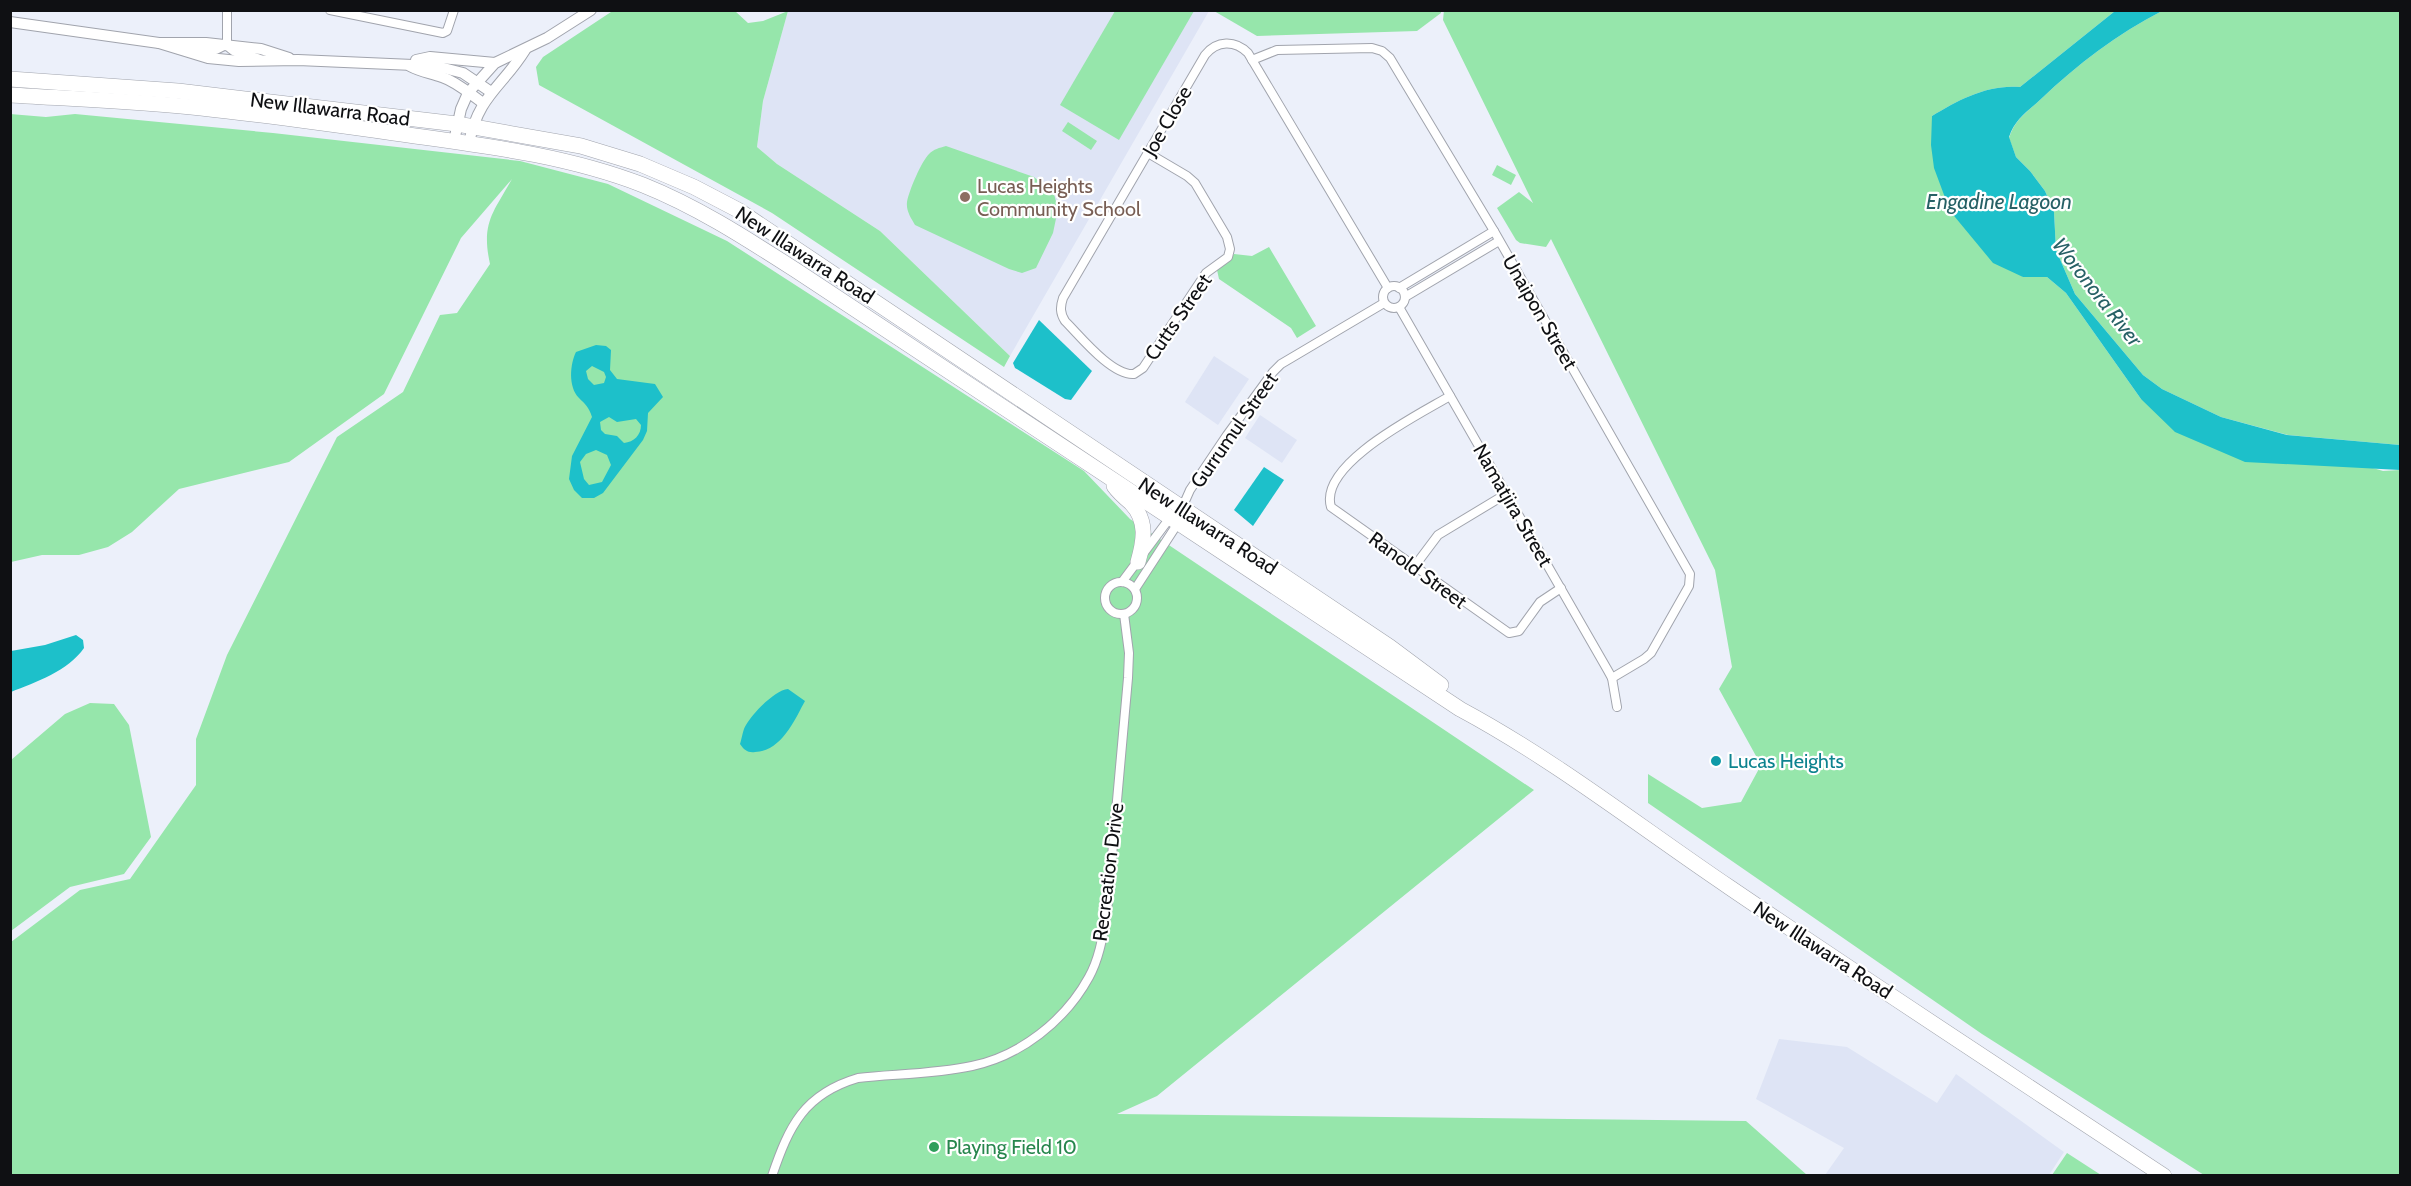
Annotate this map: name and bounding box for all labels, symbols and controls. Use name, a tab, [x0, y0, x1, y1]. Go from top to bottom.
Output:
street label: Joe Close	[1137, 82, 1197, 161]
street label: New Illawarra Road	[249, 87, 411, 131]
place label: Lucas Heights Community School	[977, 174, 1141, 221]
water label: Engadine Lagoon	[1926, 189, 2072, 214]
marker: Lucas Heights Community School	[958, 190, 972, 204]
street label: New Illawarra Road	[731, 201, 879, 309]
water label: Woronora River	[2047, 232, 2148, 352]
street label: Unaipon Street	[1498, 250, 1583, 374]
street label: Cutts Street	[1139, 269, 1217, 365]
street label: Gurrumul Street	[1185, 367, 1283, 492]
street label: Namatjira Street	[1468, 440, 1558, 571]
street label: New Illawarra Road	[1134, 472, 1282, 580]
street label: Ranold Street	[1364, 526, 1472, 614]
place label: Lucas Heights	[1728, 749, 1844, 773]
marker: Lucas Heights	[1709, 754, 1723, 768]
street label: Recreation Drive	[1088, 801, 1128, 943]
street label: New Illawarra Road	[1749, 896, 1897, 1004]
place label: Playing Field 10	[946, 1135, 1077, 1159]
marker: Playing Field 10	[927, 1140, 941, 1154]

